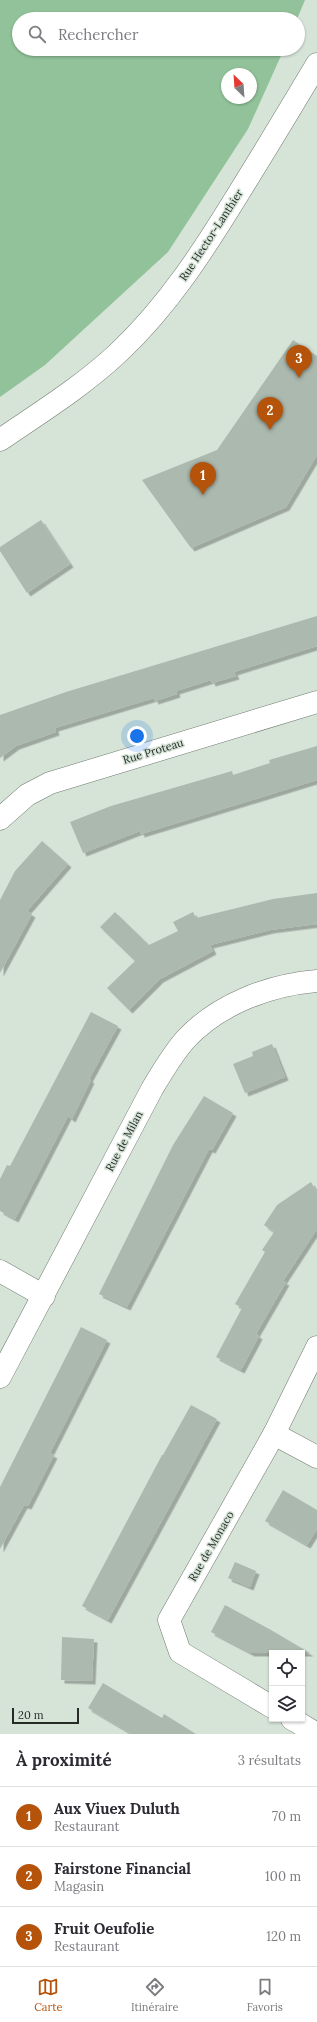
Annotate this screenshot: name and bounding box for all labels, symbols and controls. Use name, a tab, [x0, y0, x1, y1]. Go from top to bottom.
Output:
search box	[12, 12, 305, 56]
icon: search	[26, 23, 48, 45]
text: Rechercher	[58, 25, 138, 44]
north arrow	[221, 68, 257, 104]
street label: Rue Hector-Lanthier	[176, 186, 246, 283]
pin: 3	[286, 345, 312, 378]
pin: 2	[257, 397, 283, 430]
pin: 1	[190, 462, 216, 495]
your location	[127, 726, 147, 746]
street label: Rue Proteau	[121, 735, 185, 767]
street label: Rue de Milan	[102, 1108, 146, 1174]
street label: Rue de Monaco	[185, 1508, 237, 1584]
map controls	[269, 1650, 305, 1722]
button: locate	[269, 1650, 305, 1686]
button: layers	[269, 1686, 305, 1722]
scale bar	[12, 1706, 79, 1725]
text: 20 m	[18, 1708, 43, 1722]
text: À proximité	[16, 1749, 112, 1771]
text: 3 résultats	[238, 1752, 301, 1769]
text: Aux Viuex Duluth	[54, 1799, 180, 1818]
text: 1	[26, 1808, 32, 1825]
text: 70 m	[272, 1808, 301, 1825]
text: Restaurant	[54, 1818, 120, 1835]
text: Fairstone Financial	[54, 1859, 191, 1878]
text: 2	[26, 1868, 32, 1885]
text: 100 m	[265, 1868, 301, 1885]
text: Magasin	[54, 1878, 104, 1895]
text: Fruit Oeufolie	[54, 1919, 154, 1938]
text: 3	[25, 1928, 33, 1945]
text: 120 m	[266, 1928, 301, 1945]
text: Restaurant	[54, 1938, 120, 1955]
tab: Carte	[34, 1976, 63, 2014]
tab: Itinéraire	[131, 1976, 179, 2014]
tab: Favoris	[247, 1976, 283, 2014]

